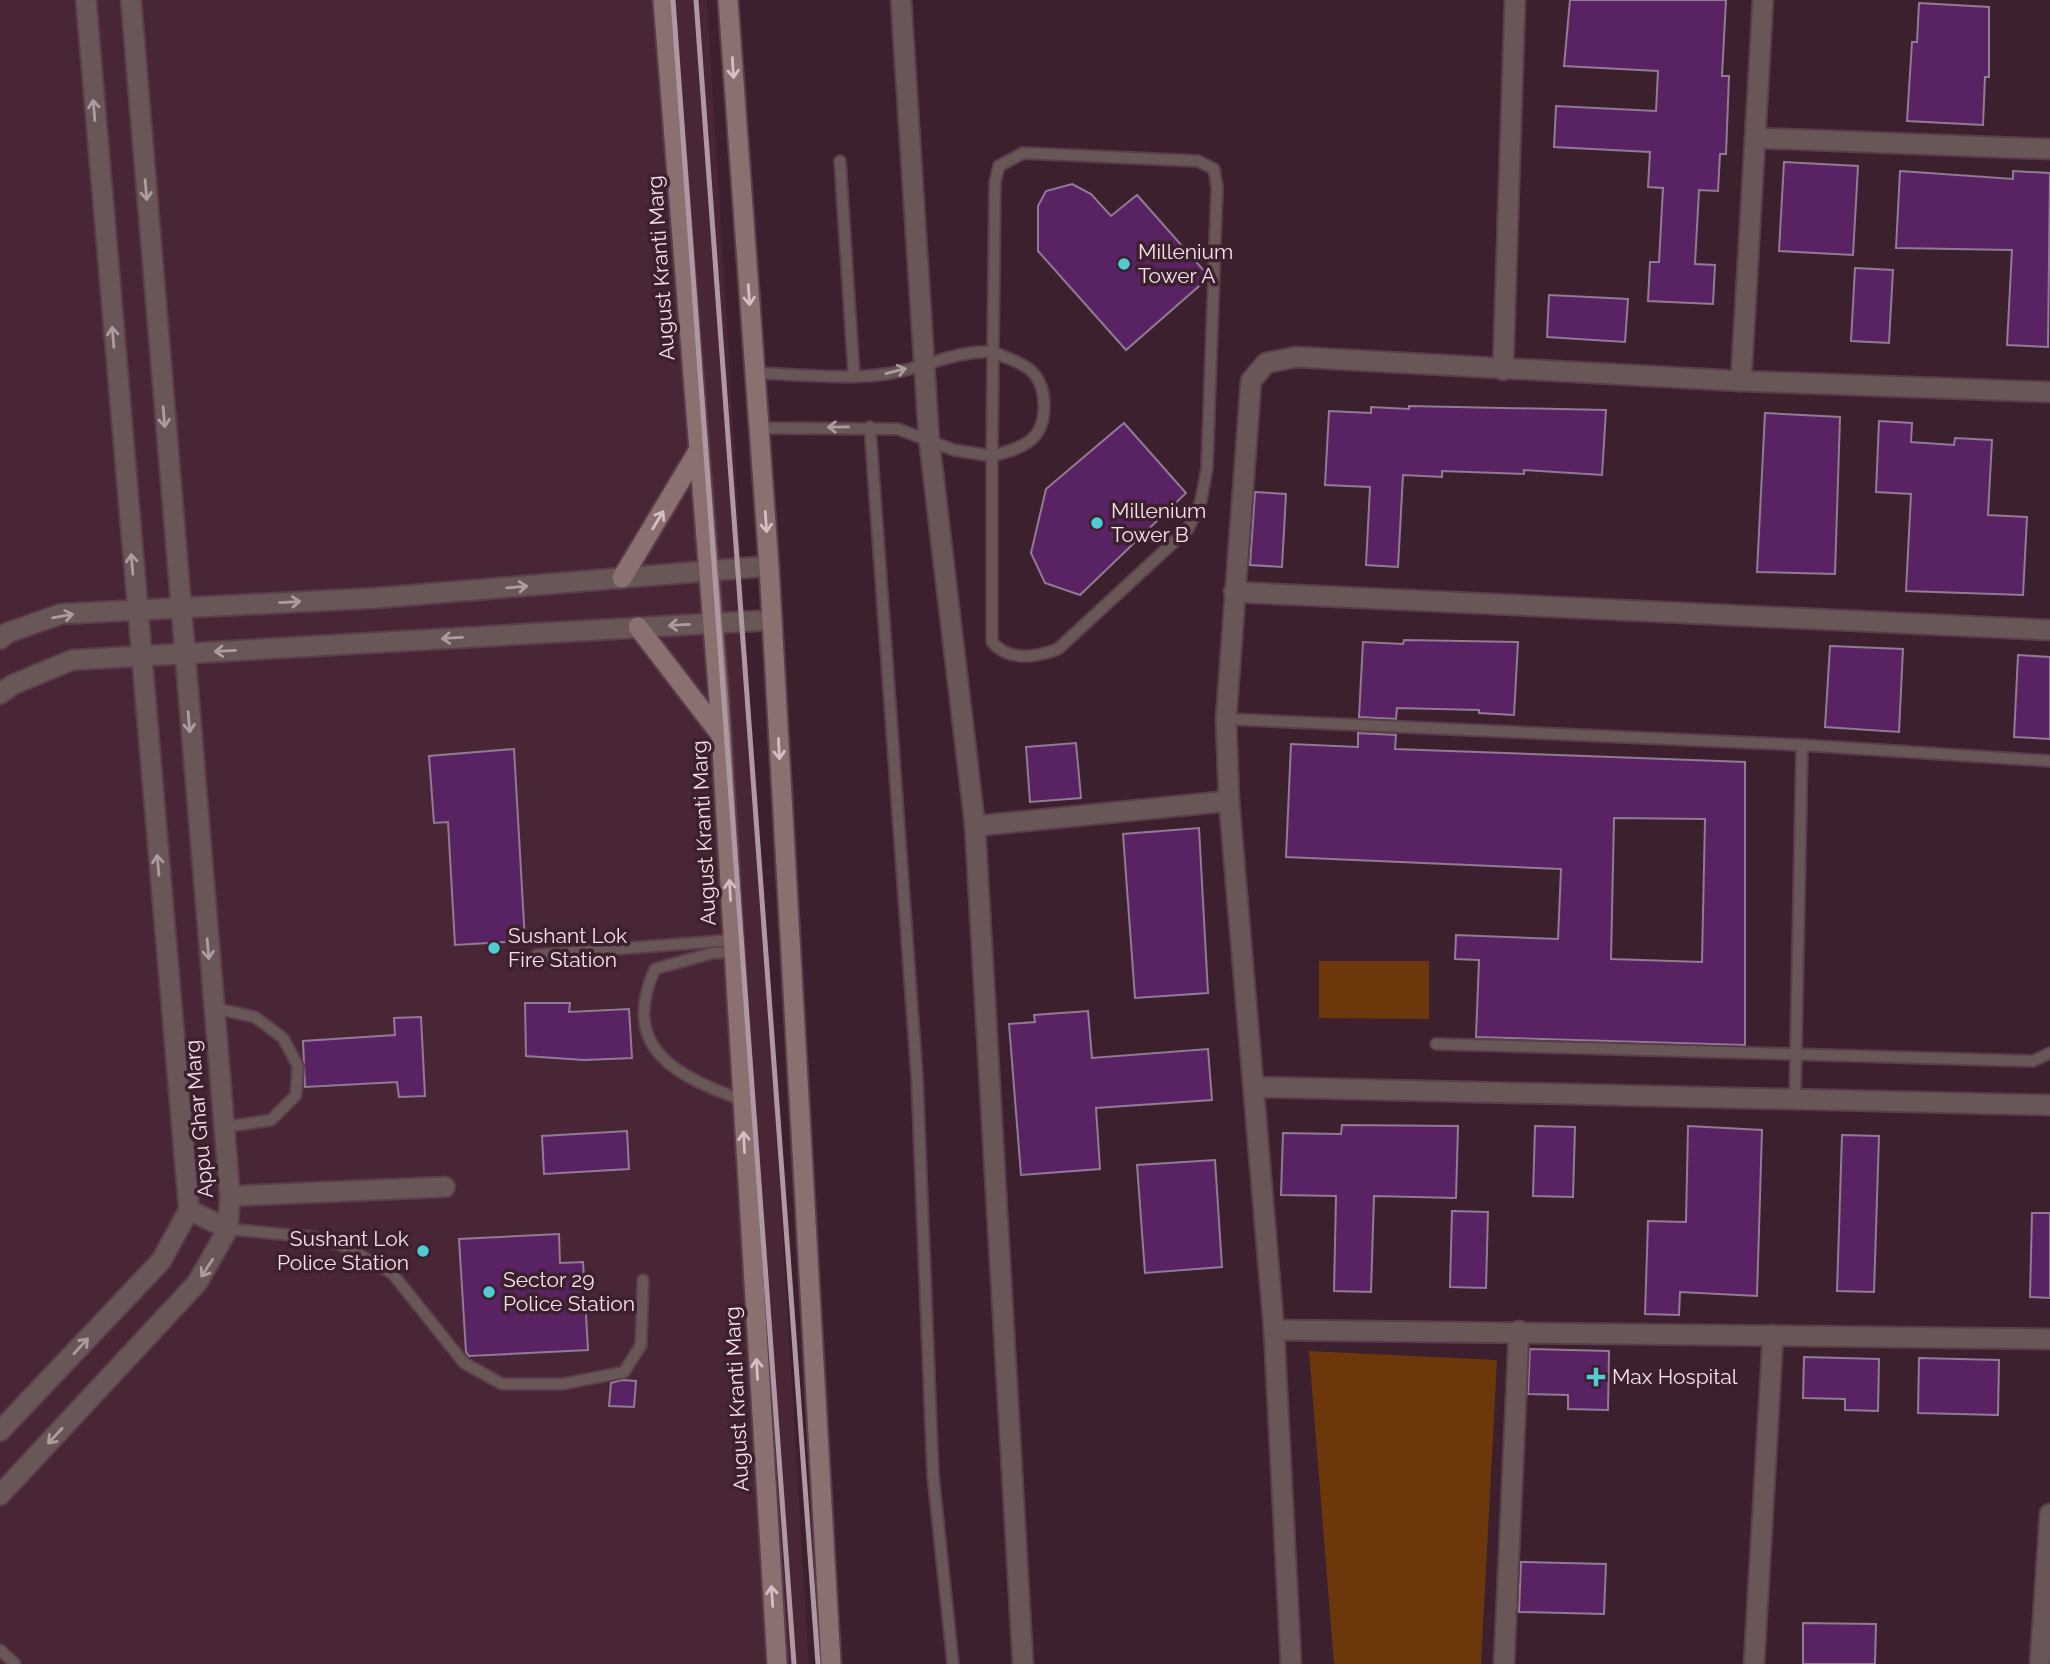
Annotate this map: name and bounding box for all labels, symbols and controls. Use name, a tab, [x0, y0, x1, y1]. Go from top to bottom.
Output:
one-way arrow	[727, 56, 740, 79]
one-way arrow	[87, 100, 100, 122]
street label: August Kranti Marg	[642, 175, 679, 361]
one-way arrow	[140, 178, 153, 201]
place label: Millenium Tower A	[1138, 239, 1233, 288]
marker: Millenium Tower A	[1116, 256, 1132, 272]
one-way arrow	[743, 283, 756, 306]
one-way arrow	[106, 326, 119, 349]
one-way arrow	[884, 364, 907, 377]
one-way arrow	[158, 405, 171, 428]
one-way arrow	[826, 420, 849, 434]
place label: Millenium Tower B	[1111, 498, 1206, 547]
one-way arrow	[760, 510, 773, 533]
one-way arrow	[652, 511, 666, 531]
marker: Millenium Tower B	[1089, 515, 1105, 531]
one-way arrow	[125, 553, 138, 576]
one-way arrow	[505, 580, 528, 593]
one-way arrow	[278, 596, 301, 609]
one-way arrow	[51, 609, 74, 622]
one-way arrow	[668, 619, 691, 632]
one-way arrow	[441, 632, 464, 645]
one-way arrow	[214, 645, 237, 658]
one-way arrow	[183, 710, 196, 733]
one-way arrow	[773, 737, 786, 760]
street label: August Kranti Marg	[686, 740, 721, 926]
one-way arrow	[151, 854, 164, 877]
one-way arrow	[723, 879, 736, 902]
place label: Sushant Lok Fire Station	[508, 923, 627, 972]
one-way arrow	[202, 937, 215, 959]
marker: Sushant Lok Fire Station	[486, 940, 502, 956]
street label: Appu Ghar Marg	[179, 1039, 218, 1199]
one-way arrow	[738, 1131, 751, 1154]
place label: Sushant Lok Police Station	[277, 1226, 409, 1275]
marker: Sushant Lok Police Station	[415, 1243, 431, 1259]
one-way arrow	[200, 1257, 214, 1277]
place label: Sector 29 Police Station	[503, 1267, 635, 1316]
marker: Sector 29 Police Station	[481, 1284, 497, 1300]
street label: August Kranti Marg	[719, 1306, 754, 1492]
one-way arrow	[72, 1338, 89, 1355]
one-way arrow	[751, 1358, 764, 1381]
place label: Max Hospital	[1612, 1364, 1738, 1389]
marker: Max Hospital	[1586, 1367, 1606, 1387]
one-way arrow	[46, 1427, 63, 1444]
one-way arrow	[765, 1585, 778, 1608]

